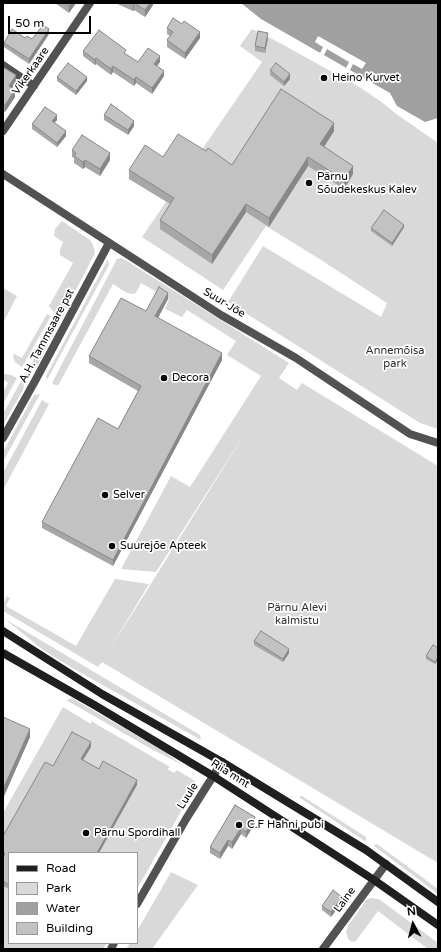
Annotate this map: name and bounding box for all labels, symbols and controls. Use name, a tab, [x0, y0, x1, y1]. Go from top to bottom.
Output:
scale bar	[10, 8, 93, 34]
text: 50 m	[15, 16, 44, 30]
street label: Vikerkaare	[10, 45, 52, 97]
place label: Heino Kurvet	[332, 71, 400, 85]
marker: Heino Kurvet	[319, 73, 329, 83]
place label: Pärnu Sõudekeskus Kalev	[317, 170, 417, 196]
marker: Pärnu Sõudekeskus Kalev	[304, 178, 314, 188]
street label: Suur-Jõe	[201, 285, 247, 321]
street label: A.H. Tammsaare pst	[17, 287, 77, 385]
park label: Annemõisa park	[366, 344, 424, 370]
place label: Decora	[172, 371, 209, 385]
marker: Decora	[159, 373, 169, 383]
place label: Selver	[113, 488, 145, 502]
marker: Selver	[100, 490, 110, 500]
place label: Suurejõe Apteek	[120, 539, 207, 553]
marker: Suurejõe Apteek	[107, 541, 117, 551]
park label: Pärnu Alevi kalmistu	[267, 601, 327, 627]
street label: Riia mnt	[208, 757, 252, 791]
street label: Luule	[175, 780, 201, 812]
place label: C.F Hahni pubi	[247, 818, 324, 832]
marker: C.F Hahni pubi	[234, 820, 244, 830]
place label: Pärnu Spordihall	[94, 826, 180, 840]
marker: Pärnu Spordihall	[81, 828, 91, 838]
legend	[8, 852, 138, 944]
text: Road	[46, 861, 76, 875]
text: Park	[46, 881, 72, 895]
street label: Laine	[331, 885, 359, 915]
text: Water	[46, 901, 80, 915]
north arrow	[393, 904, 433, 944]
text: N	[406, 905, 417, 919]
text: Building	[46, 921, 93, 935]

